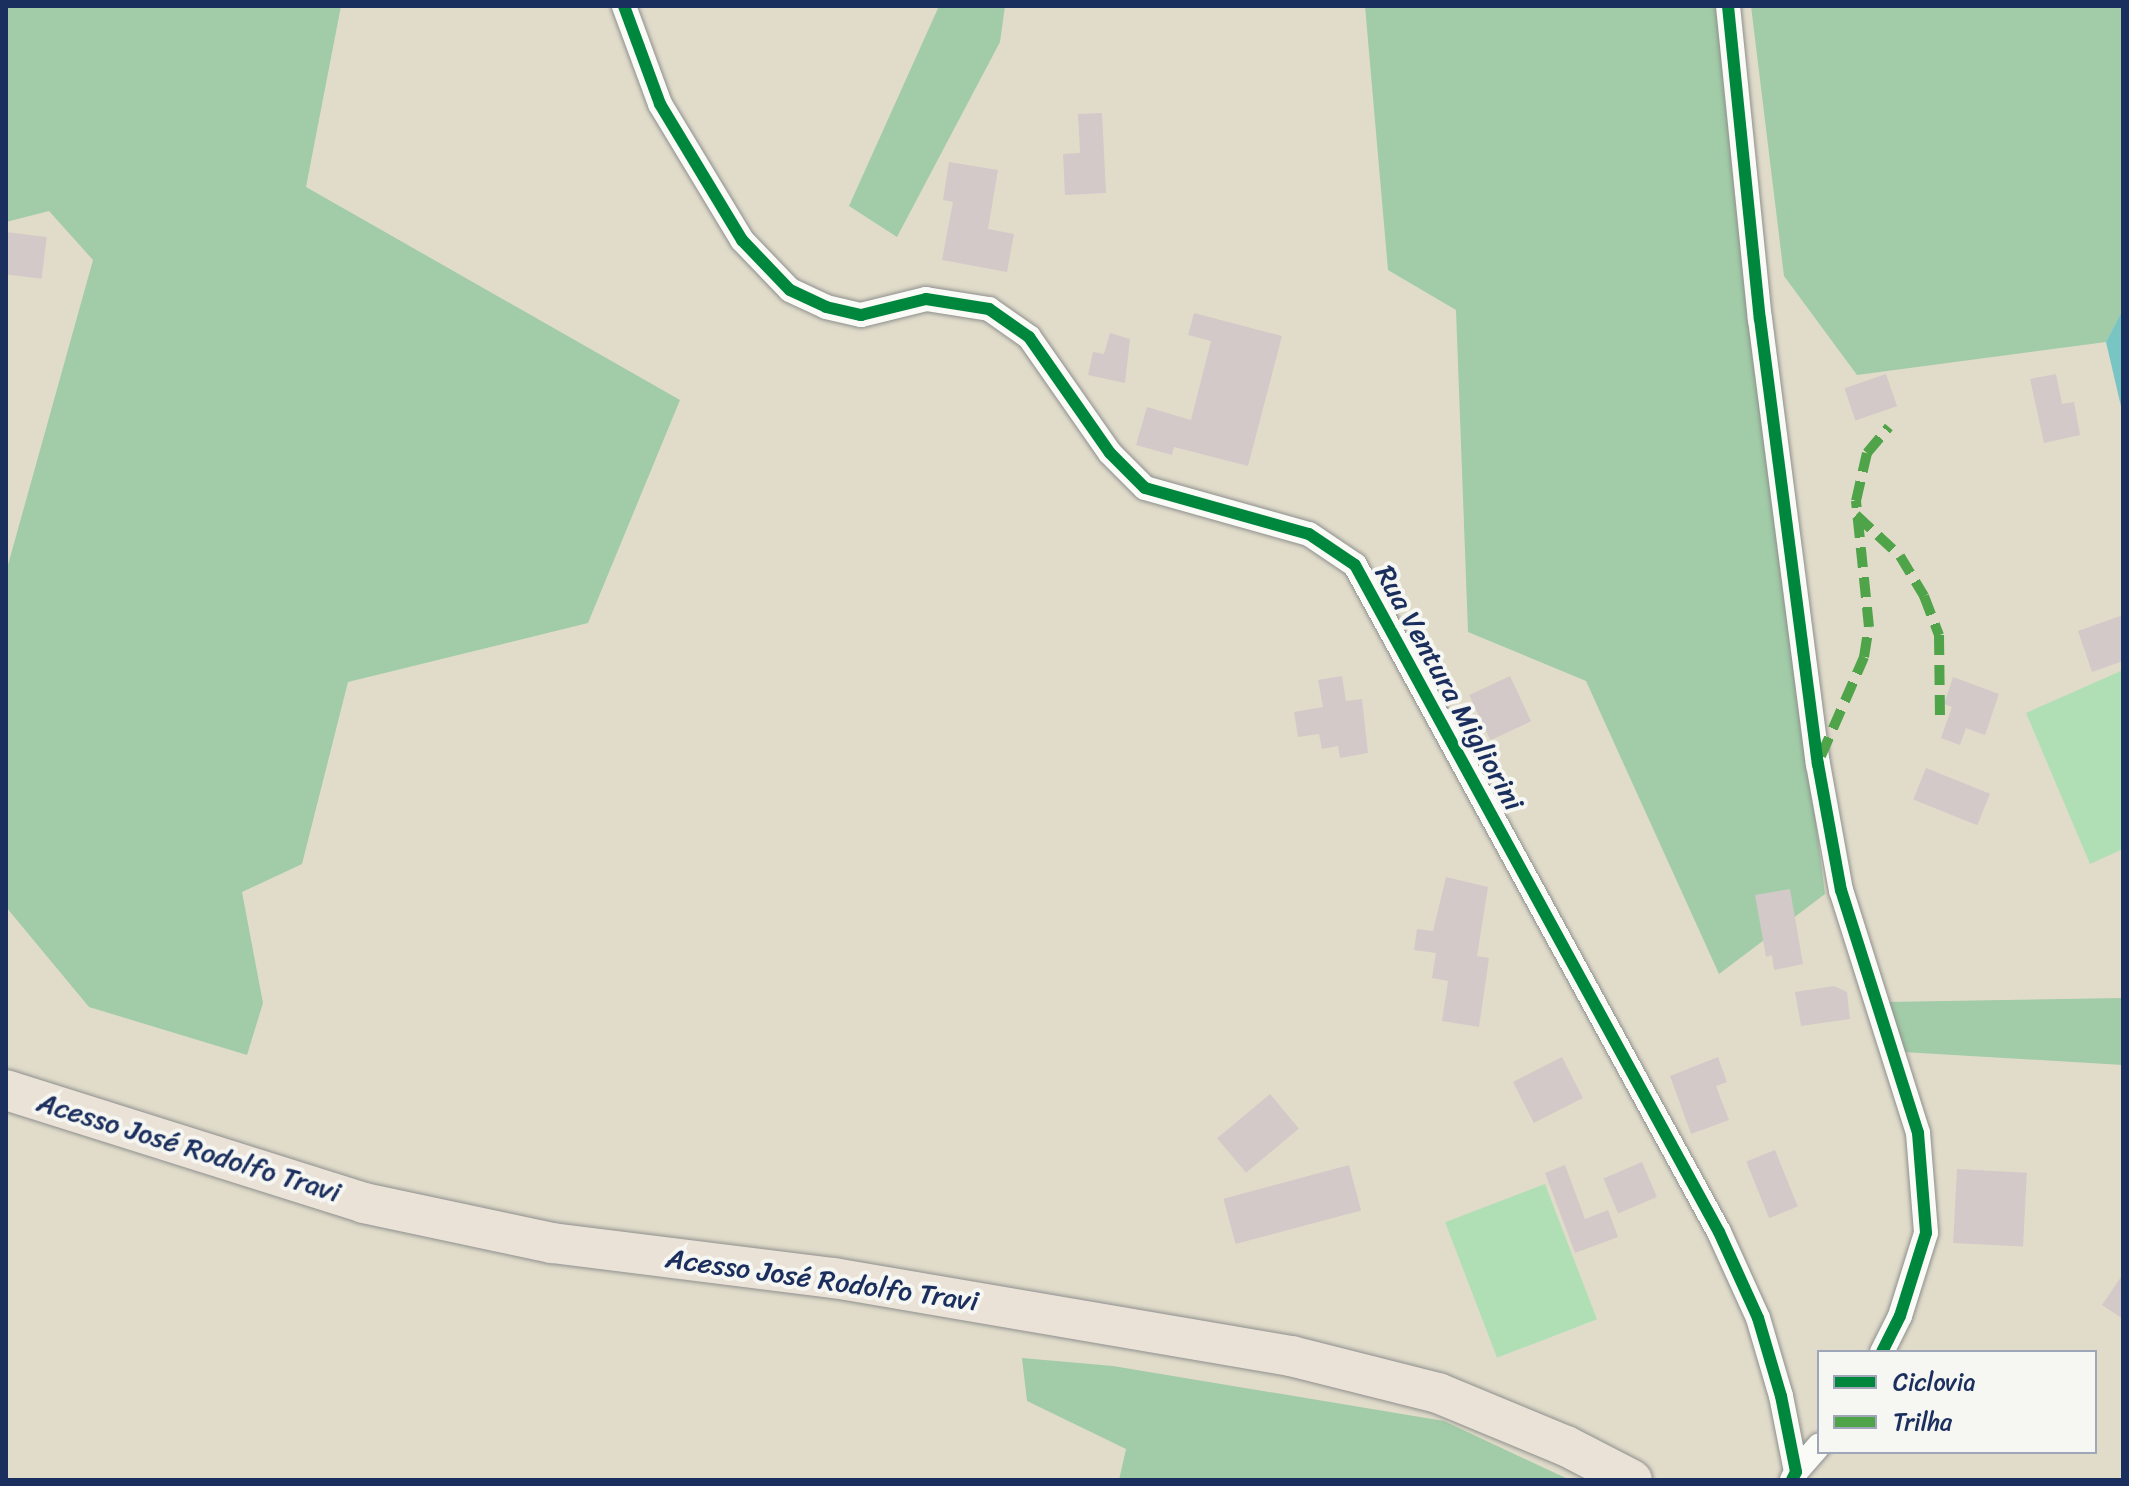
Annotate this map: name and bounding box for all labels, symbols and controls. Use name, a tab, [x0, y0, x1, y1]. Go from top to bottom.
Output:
street label: Rua Ventura Migliorini	[1368, 560, 1530, 816]
street label: Acesso José Rodolfo Travi	[33, 1085, 345, 1209]
street label: Acesso José Rodolfo Travi	[664, 1241, 980, 1319]
legend	[1817, 1350, 2097, 1454]
text: Ciclovia	[1893, 1361, 1975, 1403]
text: Trilha	[1893, 1401, 1952, 1443]

